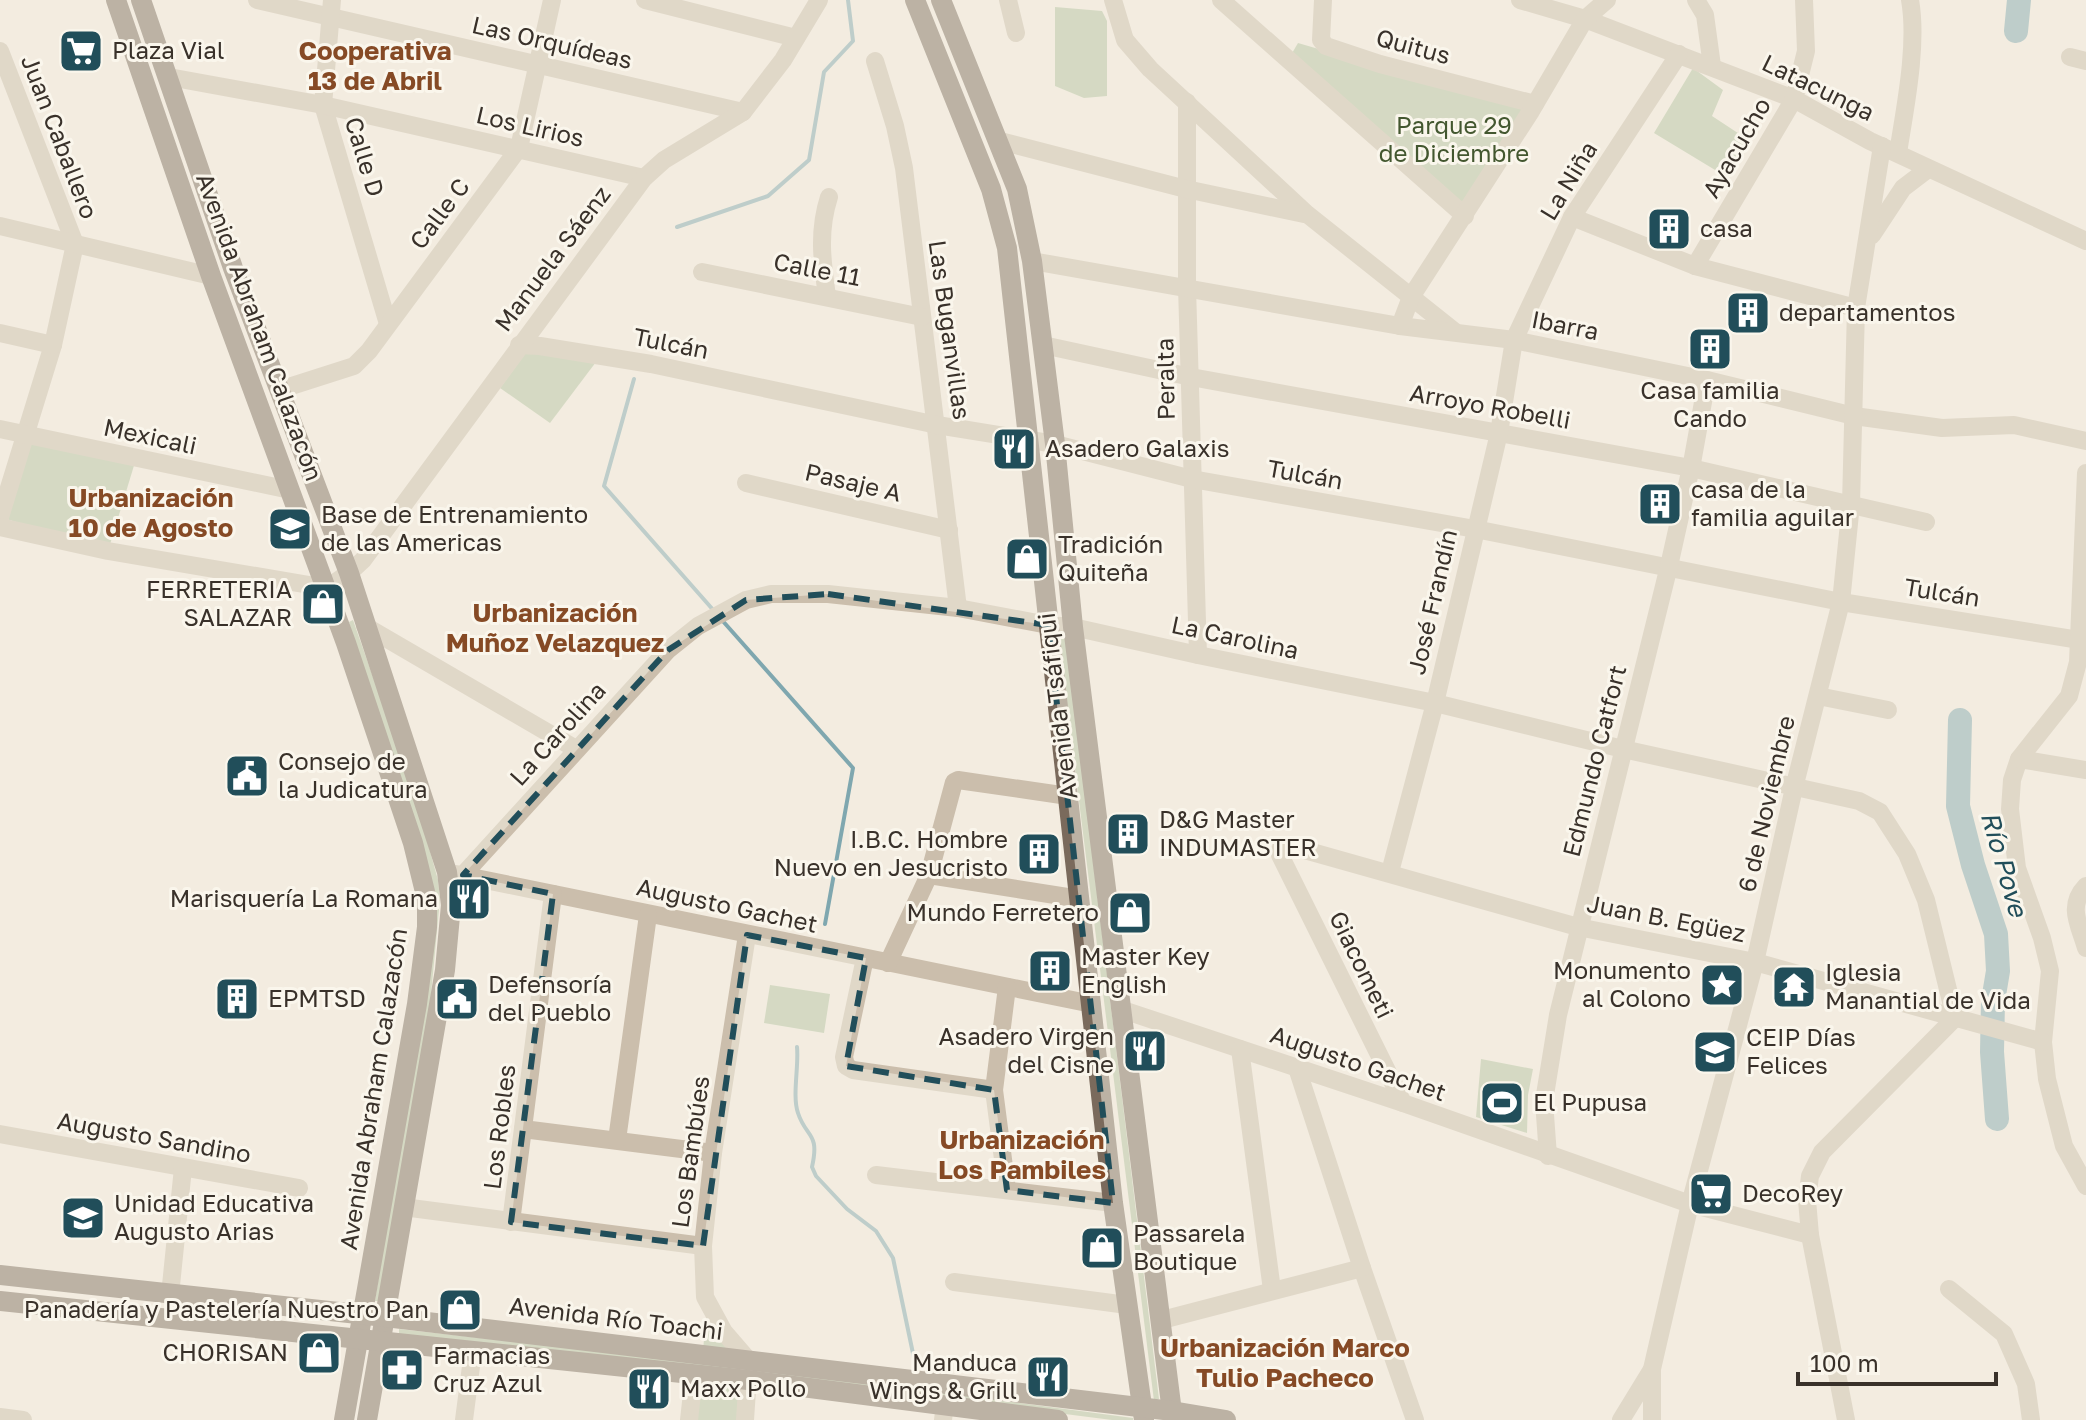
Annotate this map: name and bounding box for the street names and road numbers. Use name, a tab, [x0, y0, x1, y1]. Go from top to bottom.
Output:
street label: Las Orquídeas	[469, 9, 635, 74]
street label: Quitus	[1373, 22, 1454, 69]
street label: Latacunga	[1758, 47, 1879, 126]
street label: Juan Caballero	[16, 51, 105, 222]
street label: Ayacucho	[1695, 92, 1776, 202]
street label: Los Lirios	[474, 99, 587, 152]
street label: Calle D	[340, 113, 391, 200]
street label: La Niña	[1533, 136, 1602, 225]
street label: Avenida Abraham Calazacón	[191, 169, 330, 484]
street label: Calle C	[403, 172, 475, 254]
street label: Manuela Sáenz	[488, 180, 616, 336]
street label: Las Buganvillas	[924, 238, 977, 421]
street label: Calle 11	[771, 246, 863, 291]
street label: Ibarra	[1529, 304, 1601, 345]
street label: Tulcán	[631, 321, 711, 364]
street label: Peralta	[1149, 338, 1180, 420]
street label: Arroyo Robelli	[1408, 377, 1573, 434]
street label: Mexicali	[101, 412, 200, 460]
street label: Tulcán	[1265, 453, 1345, 494]
street label: Pasaje A	[802, 456, 904, 507]
street label: José Frandín	[1401, 526, 1462, 677]
street label: Tulcán	[1902, 571, 1982, 612]
street label: La Carolina	[1169, 609, 1302, 664]
street label: Avenida Tsáfiqui	[1031, 611, 1082, 801]
street label: Edmundo Catfort	[1556, 662, 1631, 859]
street label: La Carolina	[503, 675, 611, 791]
street label: 6 de Noviembre	[1731, 713, 1800, 895]
street label: Augusto Gachet	[634, 871, 820, 938]
street label: Juan B. Egüez	[1584, 888, 1748, 947]
street label: Giacometi	[1324, 906, 1401, 1023]
street label: Avenida Abraham Calazacón	[333, 926, 412, 1252]
street label: Augusto Gachet	[1267, 1019, 1450, 1106]
street label: Los Robles	[476, 1063, 521, 1191]
street label: Los Bambúes	[664, 1074, 715, 1230]
street label: Augusto Sandino	[55, 1105, 253, 1168]
street label: Avenida Río Toachi	[508, 1290, 725, 1345]

